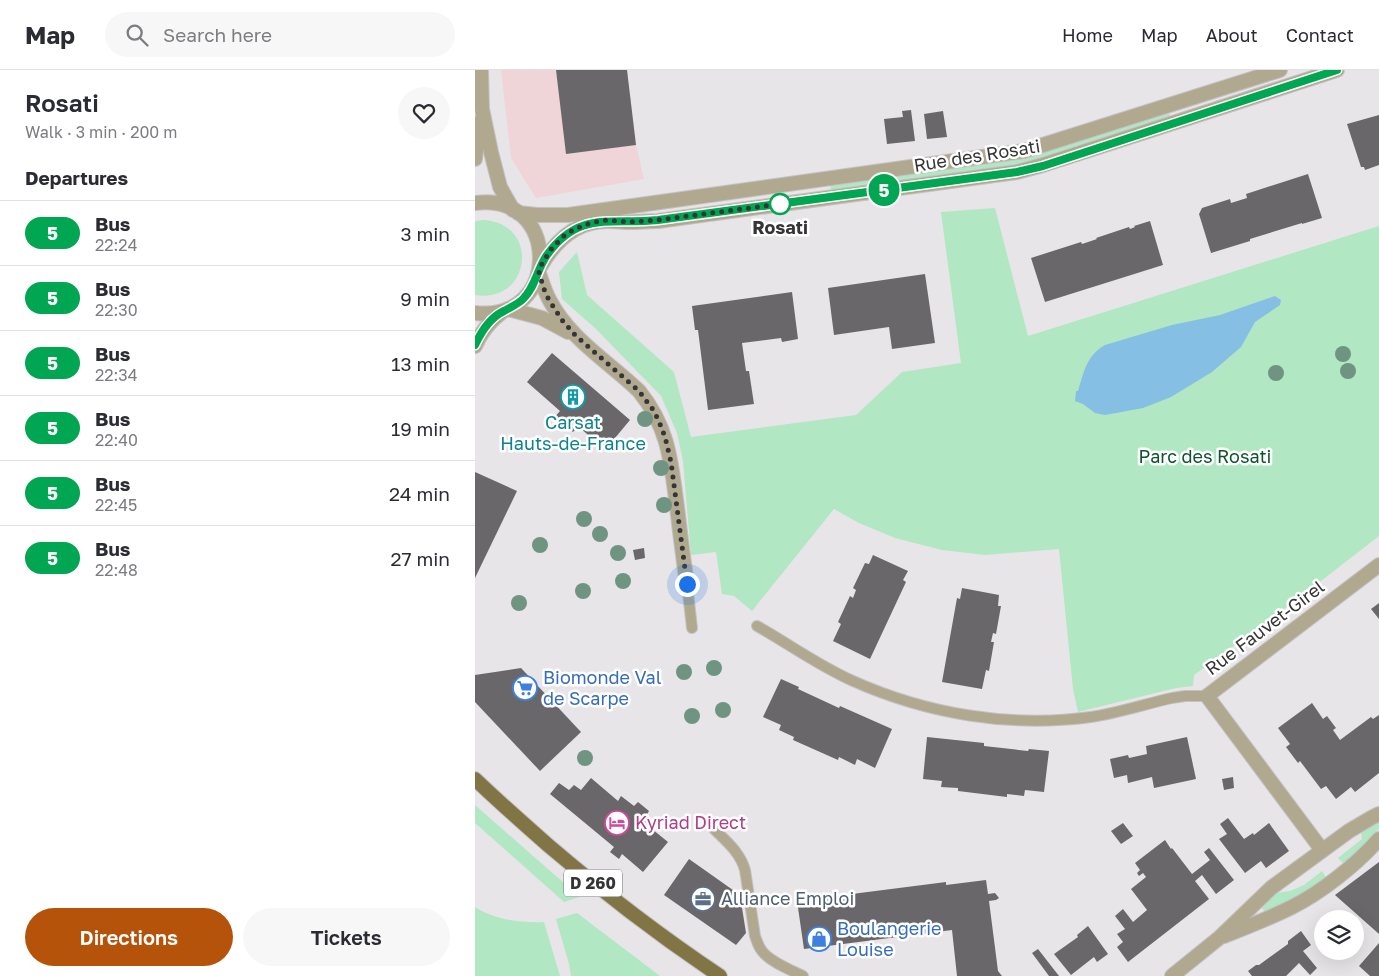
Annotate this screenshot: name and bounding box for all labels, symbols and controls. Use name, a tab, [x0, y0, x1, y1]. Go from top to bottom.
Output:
search box	[105, 12, 455, 57]
text: Map	[25, 20, 75, 49]
icon: search	[123, 21, 151, 49]
text: Search here	[163, 23, 272, 46]
text: Home	[1062, 24, 1113, 46]
text: Map	[1141, 24, 1178, 46]
text: About	[1206, 24, 1258, 46]
text: Contact	[1286, 24, 1354, 46]
button: heart	[398, 87, 450, 139]
text: Rosati	[25, 88, 99, 117]
text: Walk · 3 min · 200 m	[25, 122, 177, 142]
street label: Rue des Rosati	[912, 134, 1042, 176]
text: Departures	[25, 166, 128, 189]
line badge: 5	[868, 174, 900, 206]
text: 5	[879, 179, 889, 201]
marker: Rosati	[769, 193, 791, 215]
text: Bus	[95, 212, 130, 235]
place label: Rosati	[752, 216, 808, 238]
text: 5	[47, 222, 58, 244]
text: 3 min	[401, 222, 450, 245]
text: 22:24	[95, 235, 137, 255]
text: Bus	[95, 277, 130, 300]
text: 5	[47, 287, 58, 309]
text: 9 min	[400, 287, 450, 310]
text: 22:30	[95, 300, 138, 320]
text: Bus	[95, 342, 130, 365]
text: 5	[47, 352, 58, 374]
text: 13 min	[391, 352, 450, 375]
text: 22:34	[95, 365, 137, 385]
building icon: Carsat Hauts-de-France	[560, 384, 586, 410]
text: Bus	[95, 407, 130, 430]
place label: Carsat Hauts-de-France	[500, 411, 646, 454]
text: 5	[47, 417, 58, 439]
text: 19 min	[391, 417, 450, 440]
text: 22:40	[95, 430, 138, 450]
park label: Parc des Rosati	[1139, 445, 1271, 467]
text: Bus	[95, 472, 130, 495]
text: 5	[47, 482, 58, 504]
text: 24 min	[389, 482, 450, 505]
text: 22:45	[95, 495, 137, 515]
text: Bus	[95, 537, 130, 560]
text: 5	[47, 547, 58, 569]
text: 27 min	[391, 547, 450, 570]
text: 22:48	[95, 560, 138, 580]
your location	[675, 572, 700, 597]
street label: Rue Fauvet-Girel	[1200, 575, 1329, 679]
place label: Biomonde Val de Scarpe	[543, 666, 662, 709]
supermarket icon: Biomonde Val de Scarpe	[512, 675, 538, 701]
hotel icon: Kyriad Direct	[604, 810, 630, 836]
place label: Kyriad Direct	[635, 811, 746, 833]
road number: D 260	[564, 870, 622, 896]
office icon: Alliance Emploi	[690, 886, 716, 912]
place label: Alliance Emploi	[721, 887, 854, 909]
button: Directions	[25, 908, 233, 966]
button: Tickets	[243, 908, 450, 966]
map controls	[1314, 910, 1364, 960]
button: layers	[1314, 910, 1364, 960]
place label: Boulangerie Louise	[837, 917, 942, 960]
shop icon: Boulangerie Louise	[806, 926, 832, 952]

